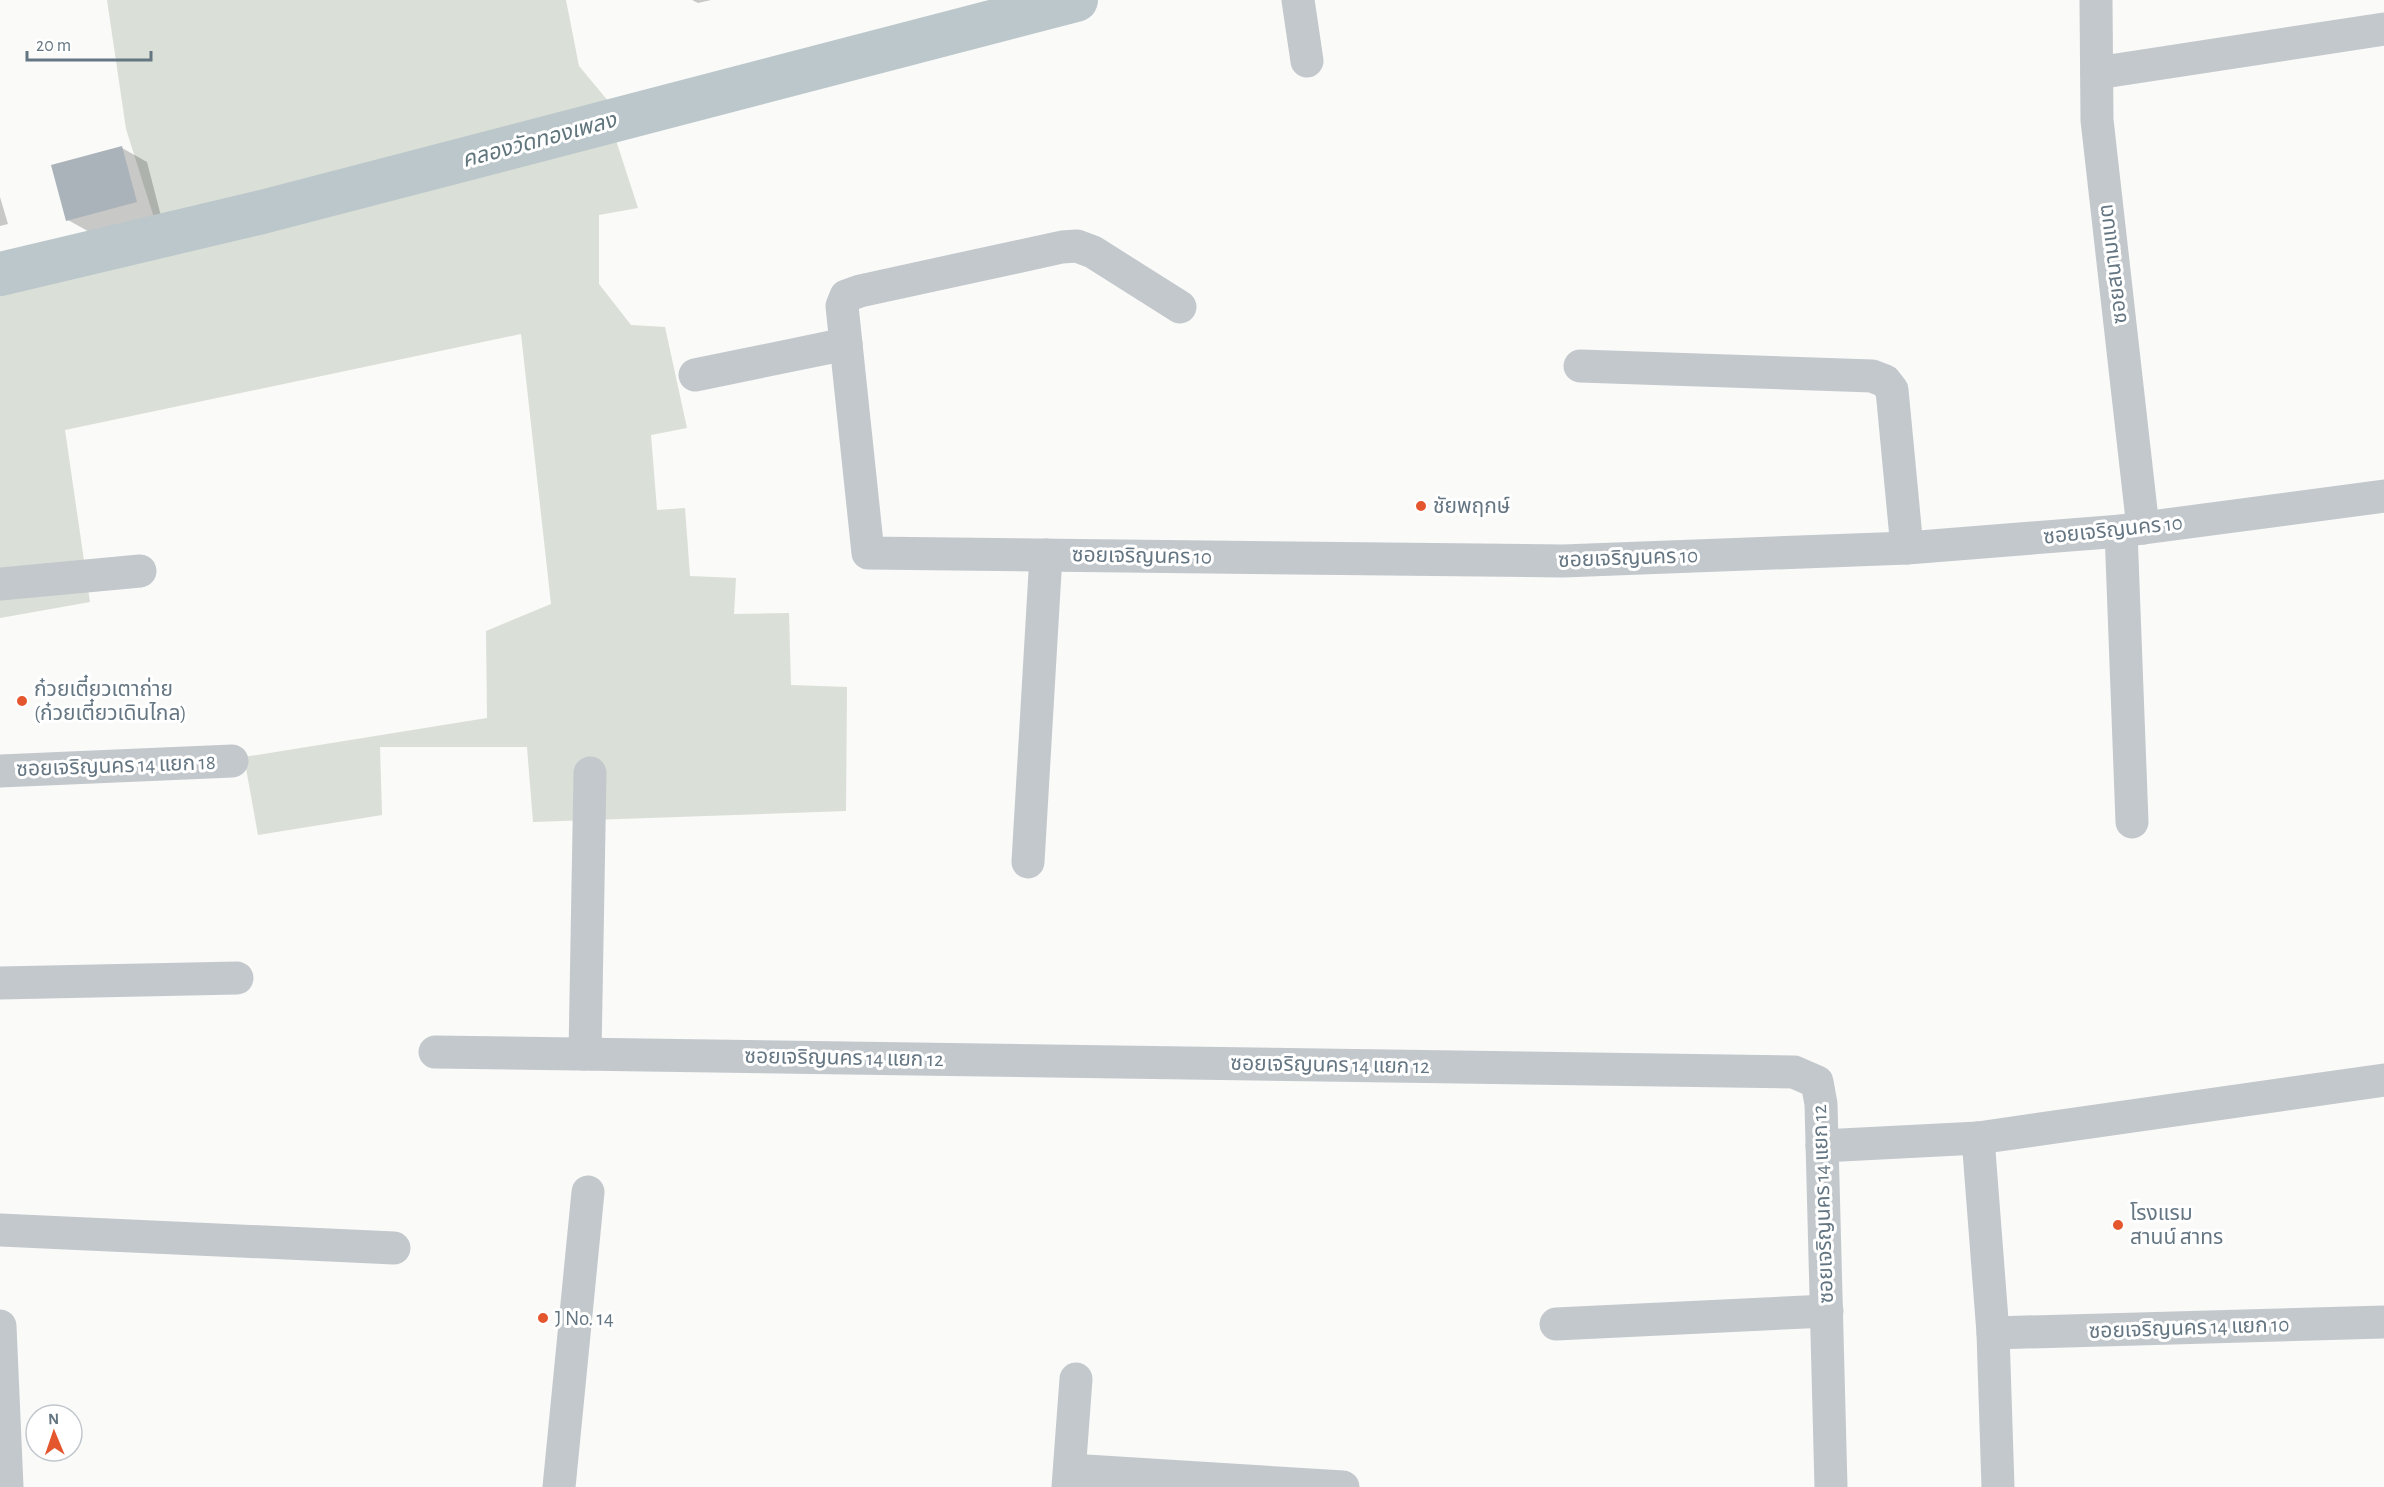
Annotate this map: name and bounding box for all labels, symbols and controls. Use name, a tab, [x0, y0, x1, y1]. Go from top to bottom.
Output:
scale bar	[27, 24, 152, 62]
text: 20 m	[36, 37, 71, 55]
water label: คลองวัดทองเพลง	[460, 109, 620, 171]
street label: ซอยสนามแบต	[2095, 203, 2131, 325]
place label: ชัยพฤกษ์	[1433, 496, 1510, 517]
marker: ชัยพฤกษ์	[1414, 499, 1428, 513]
street label: ซอยเจริญนคร 10	[2042, 512, 2184, 548]
street label: ซอยเจริญนคร 10	[1072, 544, 1212, 568]
street label: ซอยเจริญนคร 10	[1558, 545, 1698, 571]
place label: ก๋วยเตี๋ยวเตาถ่าย (ก๋วยเตี๋ยวเดินไกล)	[34, 674, 187, 724]
marker: ก๋วยเตี๋ยวเตาถ่าย (ก๋วยเตี๋ยวเดินไกล)	[15, 694, 29, 708]
street label: ซอยเจริญนคร 14 แยก 18	[16, 752, 216, 780]
street label: ซอยเจริญนคร 14 แยก 12	[744, 1046, 944, 1070]
street label: ซอยเจริญนคร 14 แยก 12	[1230, 1053, 1430, 1077]
street label: ซอยเจริญนคร 14 แยก 12	[1809, 1104, 1837, 1304]
place label: โรงแรม สานน์ สาทร	[2130, 1202, 2223, 1248]
marker: โรงแรม สานน์ สาทร	[2111, 1218, 2125, 1232]
place label: J No. 14	[555, 1308, 614, 1329]
marker: J No. 14	[536, 1311, 550, 1325]
street label: ซอยเจริญนคร 14 แยก 10	[2088, 1314, 2290, 1342]
north arrow	[24, 1403, 84, 1463]
text: N	[48, 1411, 59, 1427]

